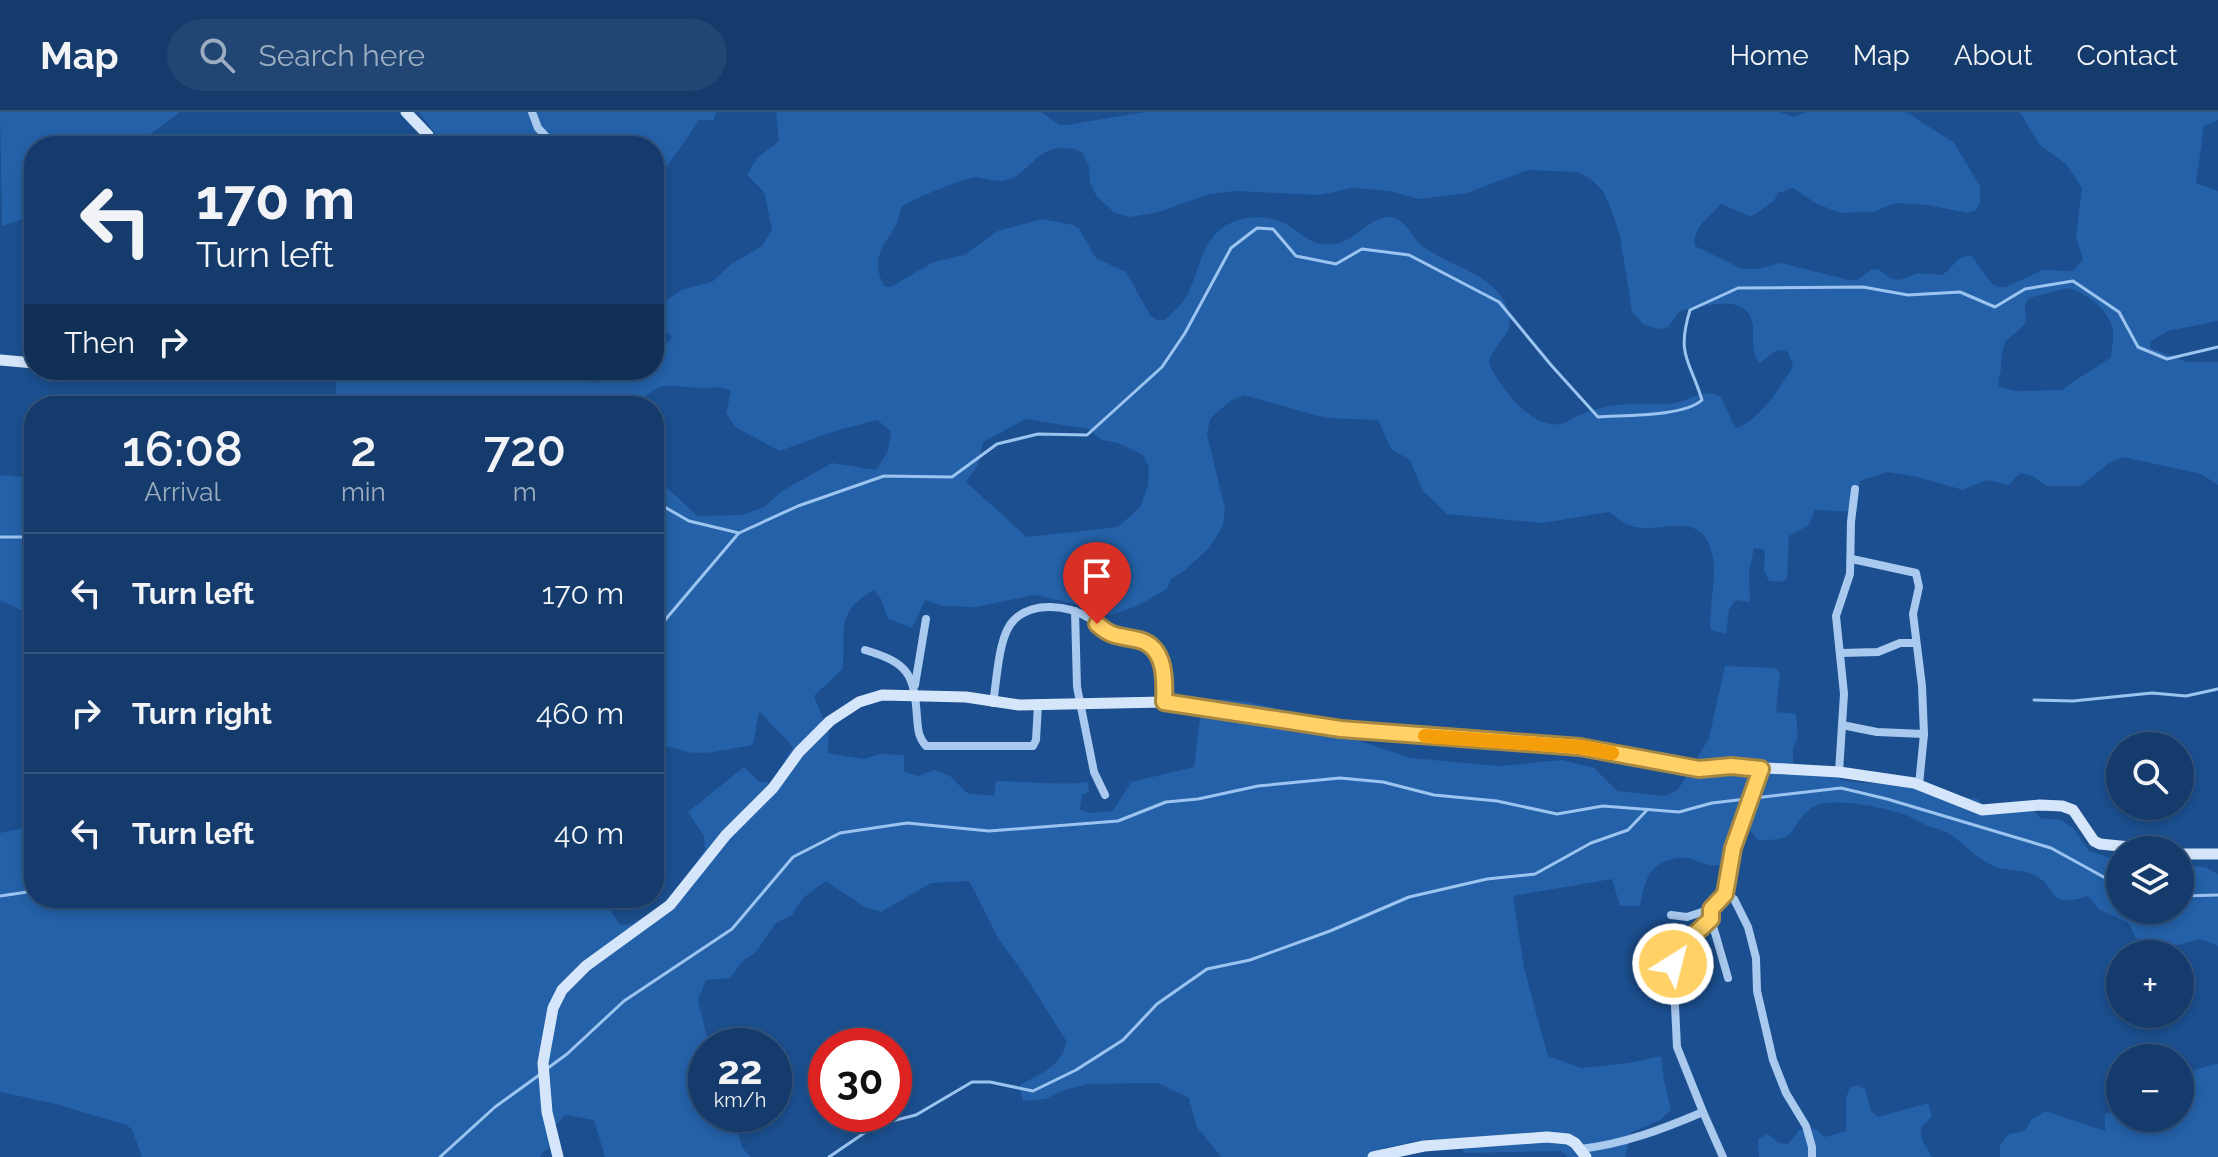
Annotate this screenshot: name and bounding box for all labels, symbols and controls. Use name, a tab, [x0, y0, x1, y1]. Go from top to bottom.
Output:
search box	[167, 19, 727, 91]
text: Map	[40, 33, 119, 78]
icon: search	[195, 33, 239, 77]
text: Search here	[259, 38, 425, 73]
text: Home	[1729, 39, 1809, 72]
text: Map	[1853, 39, 1910, 72]
text: About	[1954, 39, 2033, 72]
text: Contact	[2077, 39, 2178, 72]
text: 170 m	[196, 166, 355, 232]
icon: left	[64, 168, 168, 272]
text: Turn left	[196, 233, 334, 275]
icon: right	[151, 320, 195, 364]
text: Then	[64, 325, 135, 360]
text: 16:08	[122, 421, 243, 477]
text: 2	[350, 421, 376, 477]
text: 720	[484, 421, 566, 477]
text: Arrival	[144, 477, 221, 507]
text: min	[341, 477, 386, 507]
text: m	[513, 477, 537, 507]
pin	[1063, 542, 1131, 624]
icon: arrive	[1075, 554, 1119, 598]
icon: left	[64, 571, 108, 615]
text: Turn left	[132, 576, 254, 611]
text: 170 m	[542, 576, 624, 611]
icon: right	[64, 691, 108, 735]
text: Turn right	[132, 696, 272, 731]
text: 460 m	[536, 696, 624, 731]
map controls	[2106, 732, 2194, 1132]
button: search	[2106, 732, 2194, 820]
icon: left	[64, 811, 108, 855]
text: Turn left	[132, 816, 254, 851]
text: 40 m	[554, 816, 624, 851]
button: layers	[2106, 836, 2194, 924]
position arrow	[1631, 922, 1715, 1006]
button: +	[2106, 940, 2194, 1028]
speed limit sign: 30	[808, 1028, 912, 1132]
button: −	[2106, 1044, 2194, 1132]
text: 22	[717, 1046, 763, 1093]
text: km/h	[714, 1088, 766, 1112]

